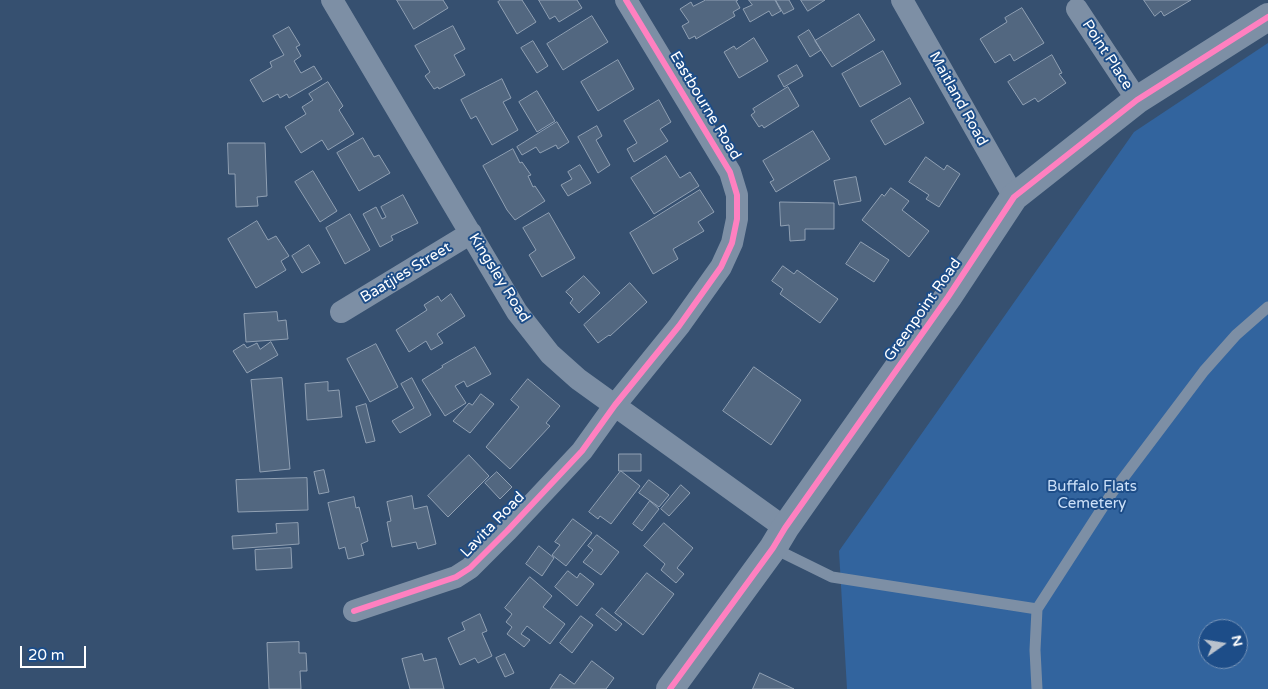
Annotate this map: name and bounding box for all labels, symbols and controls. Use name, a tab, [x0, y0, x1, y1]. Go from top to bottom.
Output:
street label: Point Place	[1078, 17, 1136, 93]
street label: Eastbourne Road	[665, 48, 745, 164]
street label: Maitland Road	[925, 49, 991, 149]
street label: Kingsley Road	[465, 230, 533, 326]
street label: Baatjies Street	[357, 239, 455, 307]
street label: Greenpoint Road	[881, 255, 965, 365]
park label: Buffalo Flats Cemetery	[1047, 478, 1137, 513]
street label: Lavita Road	[457, 488, 529, 562]
north arrow	[1198, 619, 1248, 669]
text: N	[1228, 633, 1247, 648]
scale bar	[22, 636, 89, 668]
text: 20 m	[28, 646, 65, 664]

